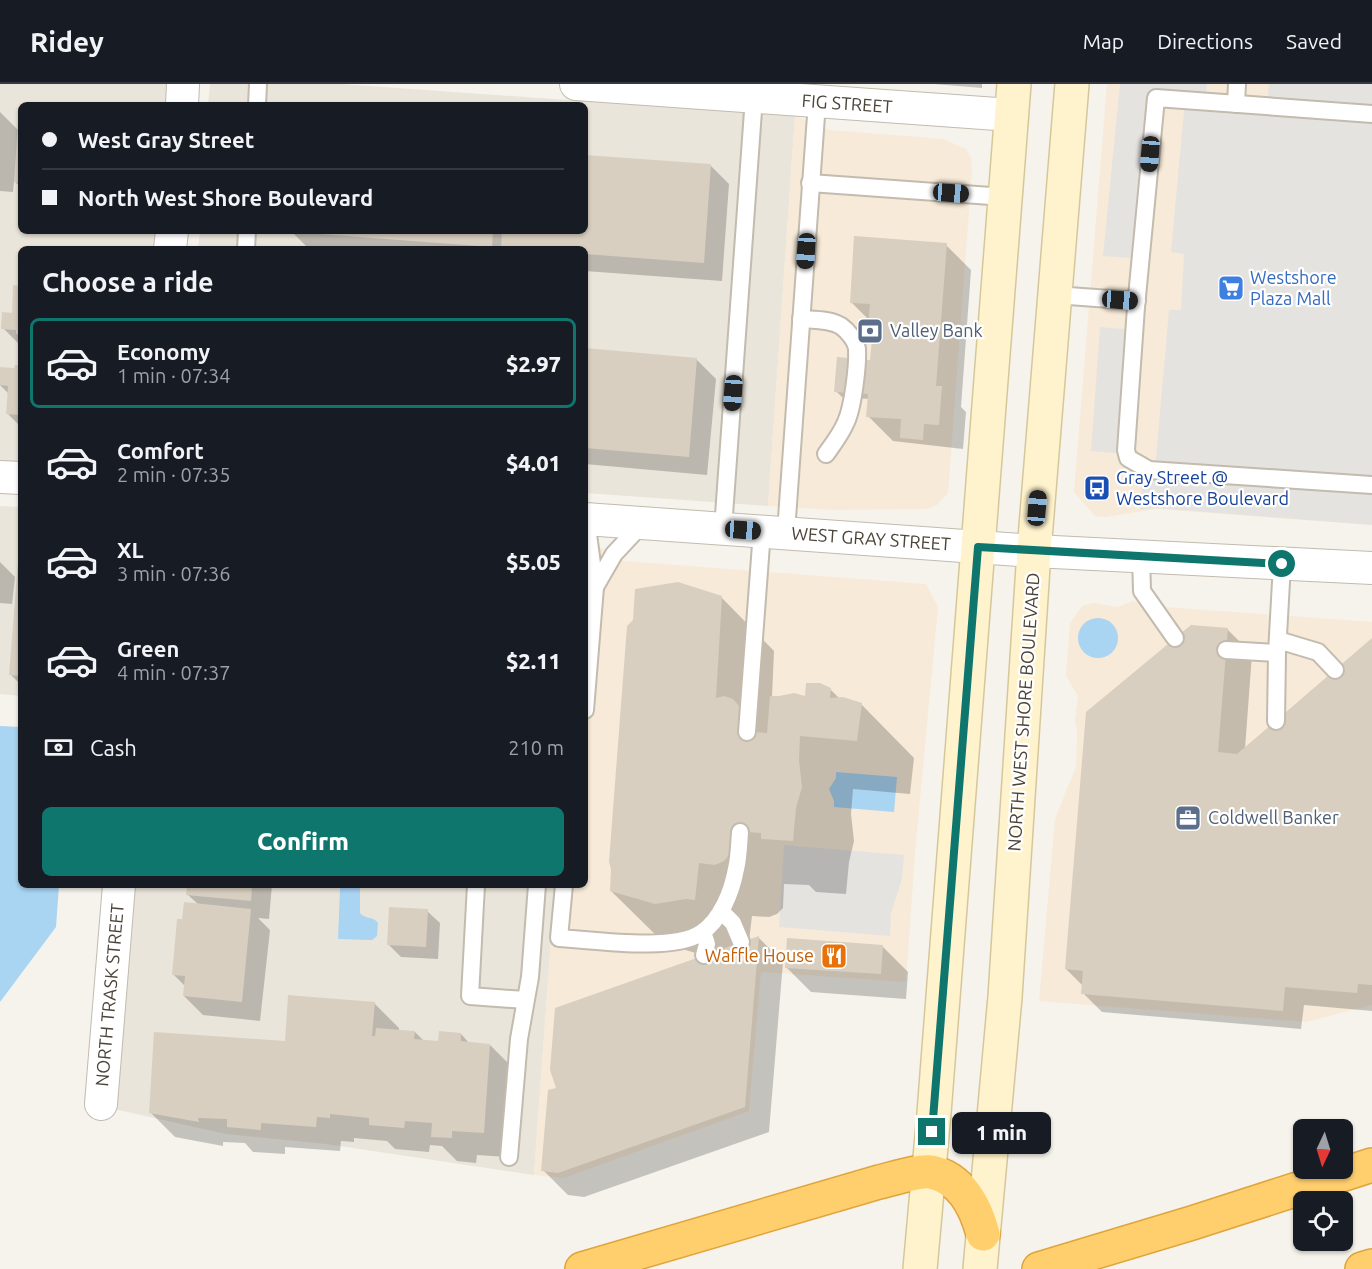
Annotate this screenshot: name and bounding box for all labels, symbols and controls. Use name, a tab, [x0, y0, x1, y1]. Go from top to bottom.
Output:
text: Ridey	[30, 26, 104, 57]
text: Map	[1083, 29, 1124, 53]
text: Directions	[1157, 29, 1253, 53]
text: Saved	[1286, 29, 1342, 53]
street label: FIG STREET	[801, 90, 893, 116]
text: West Gray Street	[78, 127, 254, 152]
car	[1139, 135, 1161, 173]
car	[932, 183, 970, 203]
text: North West Shore Boulevard	[78, 185, 373, 210]
car	[796, 232, 816, 270]
text: Choose a ride	[42, 267, 214, 297]
place label: Westshore Plaza Mall	[1250, 267, 1337, 308]
supermarket icon: Westshore Plaza Mall	[1216, 273, 1246, 303]
car	[1101, 290, 1139, 310]
bank icon: Valley Bank	[855, 316, 885, 346]
place label: Valley Bank	[890, 320, 983, 340]
icon: car	[45, 336, 99, 390]
text: Economy	[117, 339, 210, 364]
text: $2.97	[506, 351, 561, 376]
text: 1 min · 07:34	[117, 364, 231, 387]
car	[723, 374, 743, 412]
icon: car	[45, 435, 99, 489]
text: Comfort	[117, 438, 204, 463]
text: $4.01	[506, 450, 561, 475]
text: 2 min · 07:35	[117, 463, 231, 486]
place label: Gray Street @ Westshore Boulevard	[1116, 467, 1289, 508]
bus stop icon: Gray Street @ Westshore Boulevard	[1082, 473, 1112, 503]
car	[1026, 489, 1048, 527]
car	[724, 520, 762, 540]
street label: WEST GRAY STREET	[791, 522, 951, 554]
icon: car	[45, 534, 99, 588]
text: XL	[117, 537, 144, 562]
text: $5.05	[506, 549, 561, 574]
route start	[1268, 550, 1295, 577]
text: 3 min · 07:36	[117, 562, 231, 585]
street label: NORTH WEST SHORE BOULEVARD	[1003, 572, 1043, 852]
icon: car	[45, 633, 99, 687]
text: Green	[117, 636, 179, 661]
text: $2.11	[506, 648, 561, 673]
text: 4 min · 07:37	[117, 661, 231, 684]
icon: cash	[42, 731, 75, 764]
text: Cash	[90, 735, 137, 760]
text: 210 m	[508, 736, 564, 759]
office icon: Coldwell Banker	[1173, 803, 1203, 833]
button: Confirm	[42, 807, 564, 876]
place label: Coldwell Banker	[1208, 807, 1339, 827]
street label: NORTH TRASK STREET	[91, 902, 127, 1087]
restaurant icon: Waffle House	[819, 941, 849, 971]
place label: Waffle House	[705, 945, 814, 965]
callout: 1 min	[953, 1111, 1052, 1153]
route end	[918, 1118, 945, 1145]
north arrow	[1293, 1119, 1353, 1179]
map controls	[1293, 1119, 1353, 1251]
text: 1 min	[976, 1121, 1027, 1144]
button: locate	[1293, 1191, 1353, 1251]

